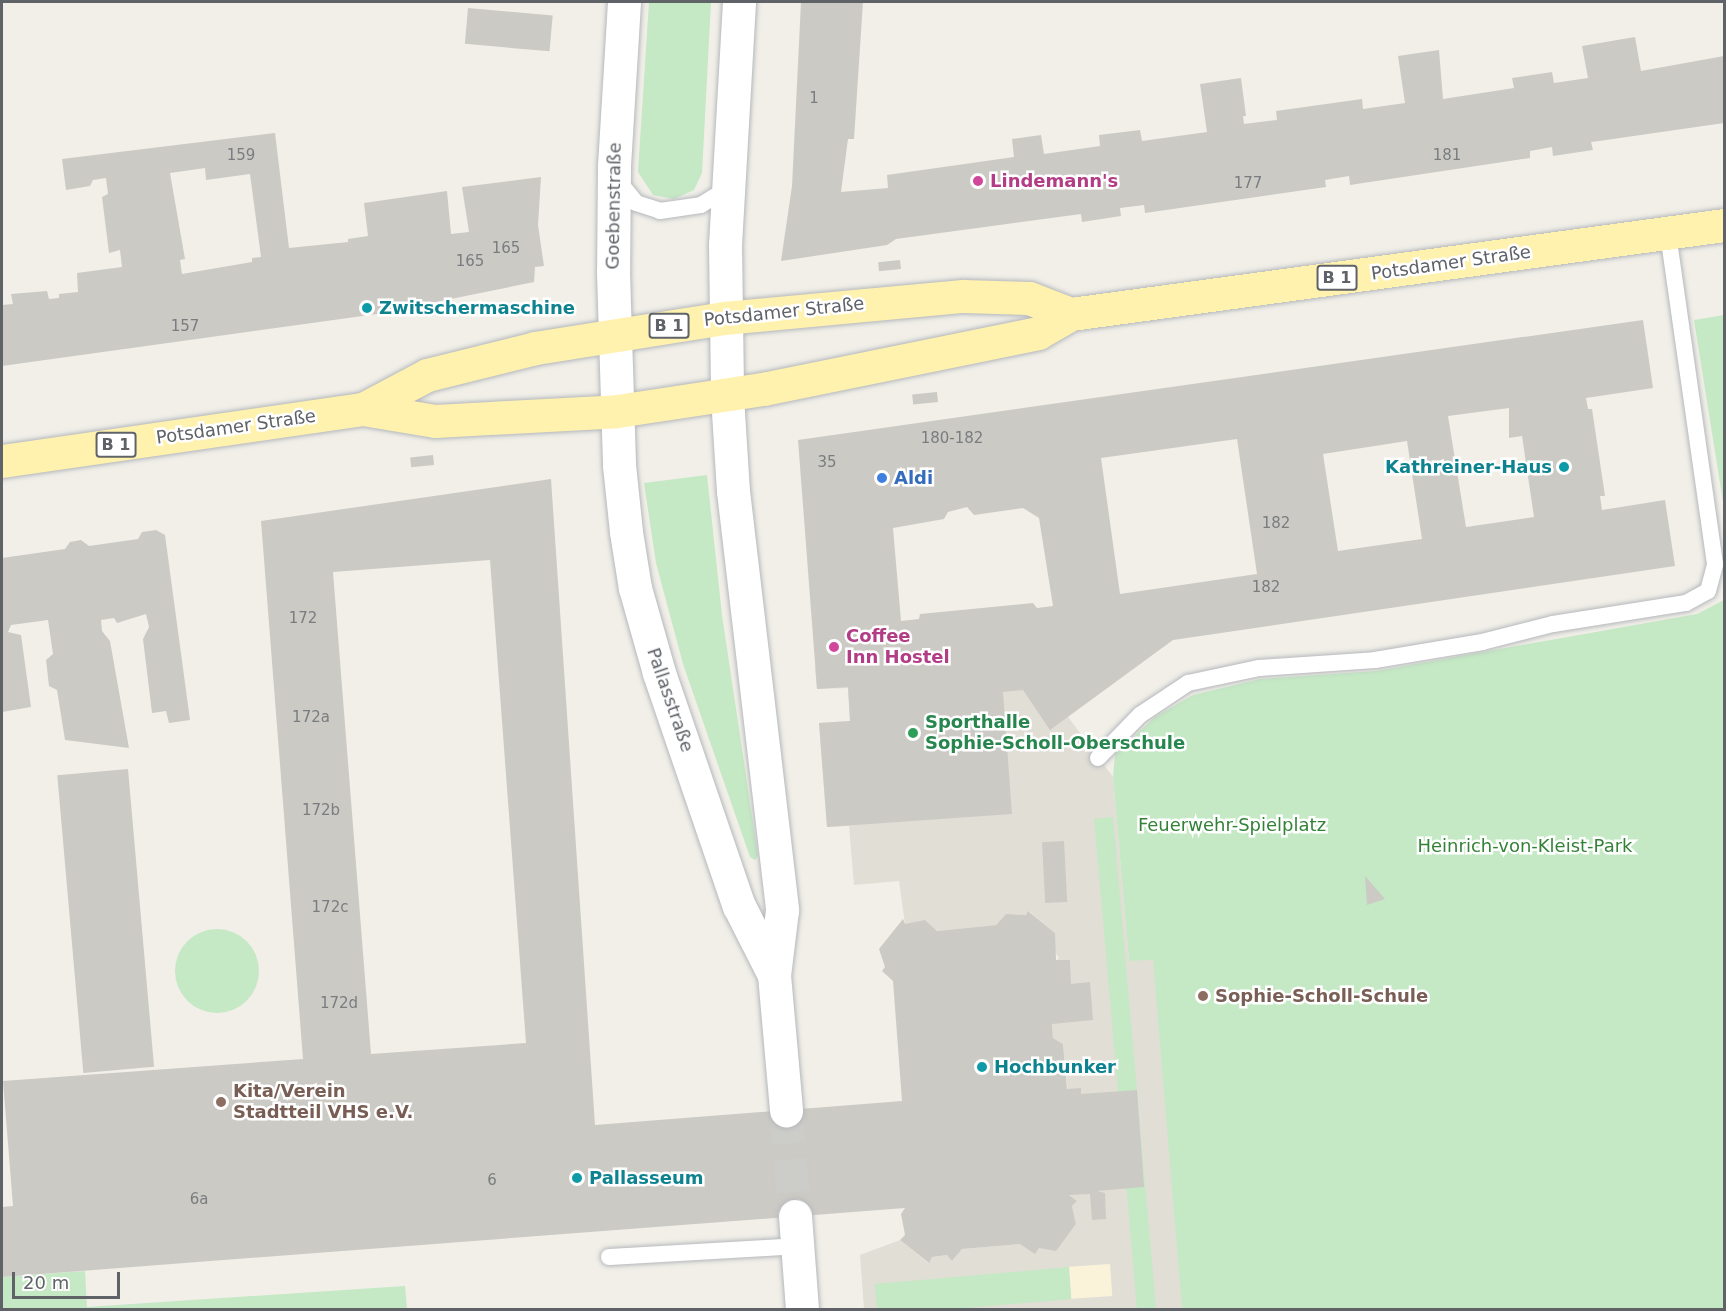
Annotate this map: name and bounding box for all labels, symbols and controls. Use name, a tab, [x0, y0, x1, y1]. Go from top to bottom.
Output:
house number: 1	[809, 90, 819, 108]
street label: Goebenstraße	[602, 142, 626, 270]
house number: 159	[227, 147, 255, 165]
house number: 181	[1433, 147, 1461, 165]
place label: Lindemann's	[990, 170, 1118, 192]
marker: Lindemann's	[971, 174, 985, 188]
house number: 177	[1234, 175, 1262, 193]
house number: 165	[492, 240, 520, 258]
street label: Potsdamer Straße	[1370, 241, 1532, 285]
house number: 165	[456, 253, 484, 271]
road number: B 1	[1316, 265, 1358, 291]
street label: Potsdamer Straße	[703, 293, 865, 331]
place label: Zwitschermaschine	[379, 297, 575, 319]
marker: Zwitschermaschine	[360, 301, 374, 315]
road number: B 1	[648, 313, 690, 339]
house number: 157	[171, 318, 199, 336]
street label: Potsdamer Straße	[155, 405, 317, 449]
house number: 180-182	[921, 430, 983, 448]
road number: B 1	[95, 432, 137, 458]
house number: 35	[817, 454, 837, 472]
place label: Kathreiner-Haus	[1385, 456, 1552, 478]
marker: Kathreiner-Haus	[1557, 460, 1571, 474]
place label: Aldi	[894, 467, 933, 489]
marker: Aldi	[875, 471, 889, 485]
house number: 182	[1262, 515, 1290, 533]
house number: 182	[1252, 579, 1280, 597]
house number: 172	[289, 610, 317, 628]
place label: Coffee Inn Hostel	[846, 626, 950, 668]
marker: Coffee Inn Hostel	[827, 640, 841, 654]
street label: Pallasstraße	[642, 645, 698, 755]
house number: 172a	[292, 709, 330, 727]
place label: Sporthalle Sophie-Scholl-Oberschule	[925, 712, 1185, 754]
marker: Sporthalle Sophie-Scholl-Oberschule	[906, 726, 920, 740]
house number: 172b	[302, 802, 340, 820]
park label: Feuerwehr-Spielplatz	[1138, 814, 1326, 836]
park label: Heinrich-von-Kleist-Park	[1417, 835, 1633, 857]
house number: 172c	[312, 899, 348, 917]
place label: Sophie-Scholl-Schule	[1215, 985, 1428, 1007]
marker: Sophie-Scholl-Schule	[1196, 989, 1210, 1003]
house number: 172d	[320, 995, 358, 1013]
place label: Hochbunker	[994, 1056, 1116, 1078]
marker: Hochbunker	[975, 1060, 989, 1074]
place label: Kita/Verein Stadtteil VHS e.V.	[233, 1081, 413, 1124]
marker: Kita/Verein Stadtteil VHS e.V.	[214, 1095, 228, 1109]
place label: Pallasseum	[589, 1167, 704, 1189]
marker: Pallasseum	[570, 1171, 584, 1185]
house number: 6	[487, 1172, 497, 1190]
house number: 6a	[190, 1191, 208, 1209]
scale bar	[15, 1260, 123, 1298]
text: 20 m	[23, 1272, 69, 1293]

